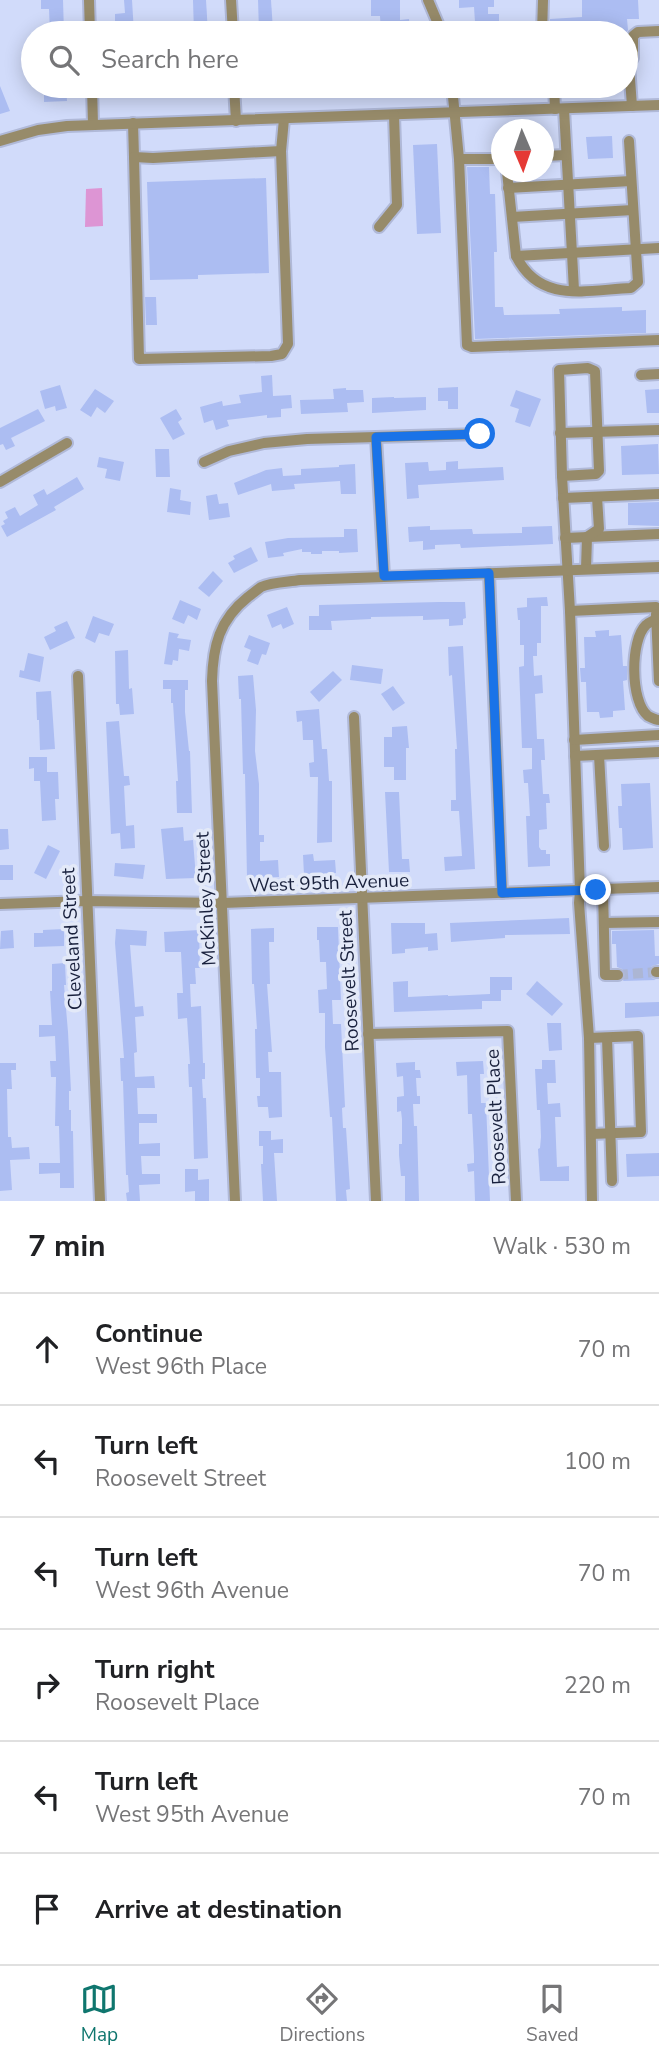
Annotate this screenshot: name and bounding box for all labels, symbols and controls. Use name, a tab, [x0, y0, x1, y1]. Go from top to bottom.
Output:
search box	[21, 21, 638, 98]
icon: search	[45, 41, 83, 79]
text: Search here	[101, 42, 239, 77]
north arrow	[491, 119, 554, 182]
route start	[464, 418, 495, 449]
street label: McKinley Street	[189, 831, 222, 967]
street label: Cleveland Street	[55, 867, 89, 1011]
street label: West 95th Avenue	[248, 867, 410, 899]
route end	[580, 874, 611, 905]
street label: Roosevelt Street	[332, 909, 366, 1052]
street label: Roosevelt Place	[479, 1048, 513, 1186]
text: 7 min	[28, 1226, 106, 1267]
text: Walk · 530 m	[492, 1231, 631, 1262]
text: Continue	[95, 1316, 203, 1351]
icon: ahead	[28, 1330, 66, 1368]
text: 70 m	[578, 1334, 631, 1365]
text: West 96th Place	[95, 1351, 267, 1382]
text: Turn left	[95, 1428, 198, 1463]
icon: left	[28, 1442, 66, 1480]
text: 100 m	[564, 1446, 631, 1477]
text: Roosevelt Street	[95, 1463, 266, 1494]
text: Turn left	[95, 1540, 198, 1575]
icon: left	[28, 1554, 66, 1592]
text: 70 m	[578, 1558, 631, 1589]
text: West 96th Avenue	[95, 1575, 289, 1606]
text: Turn right	[95, 1652, 214, 1687]
icon: right	[28, 1666, 66, 1704]
text: 220 m	[564, 1670, 631, 1701]
text: Roosevelt Place	[95, 1687, 260, 1718]
text: Turn left	[95, 1764, 198, 1799]
icon: left	[28, 1778, 66, 1816]
text: 70 m	[578, 1782, 631, 1813]
text: West 95th Avenue	[95, 1799, 289, 1830]
icon: arrive	[28, 1890, 66, 1928]
text: Arrive at destination	[95, 1892, 342, 1927]
tab: Map	[80, 1980, 118, 2048]
tab: Directions	[279, 1980, 365, 2048]
tab: Saved	[526, 1980, 579, 2048]

